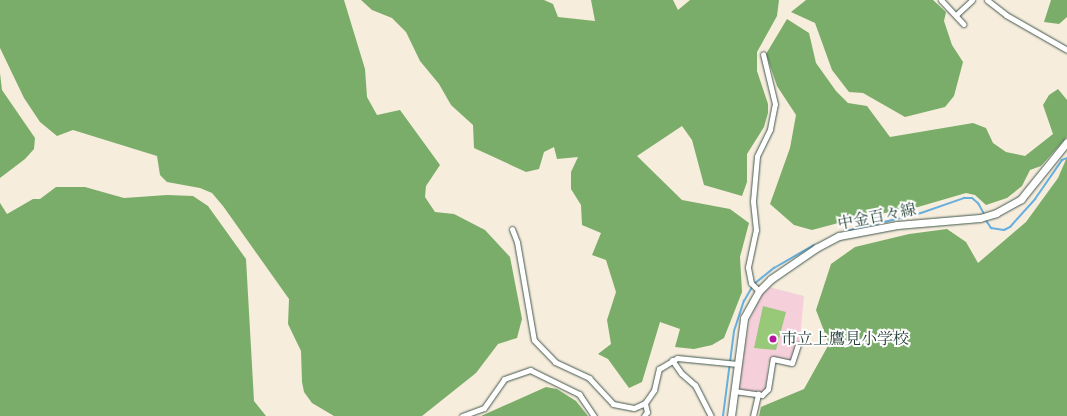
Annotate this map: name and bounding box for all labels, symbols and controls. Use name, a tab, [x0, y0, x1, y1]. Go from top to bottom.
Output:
street label: 中金百々線	[836, 200, 918, 234]
place label: 市立上鷹見小学校	[781, 329, 909, 349]
marker: 市立上鷹見小学校	[768, 334, 778, 344]

